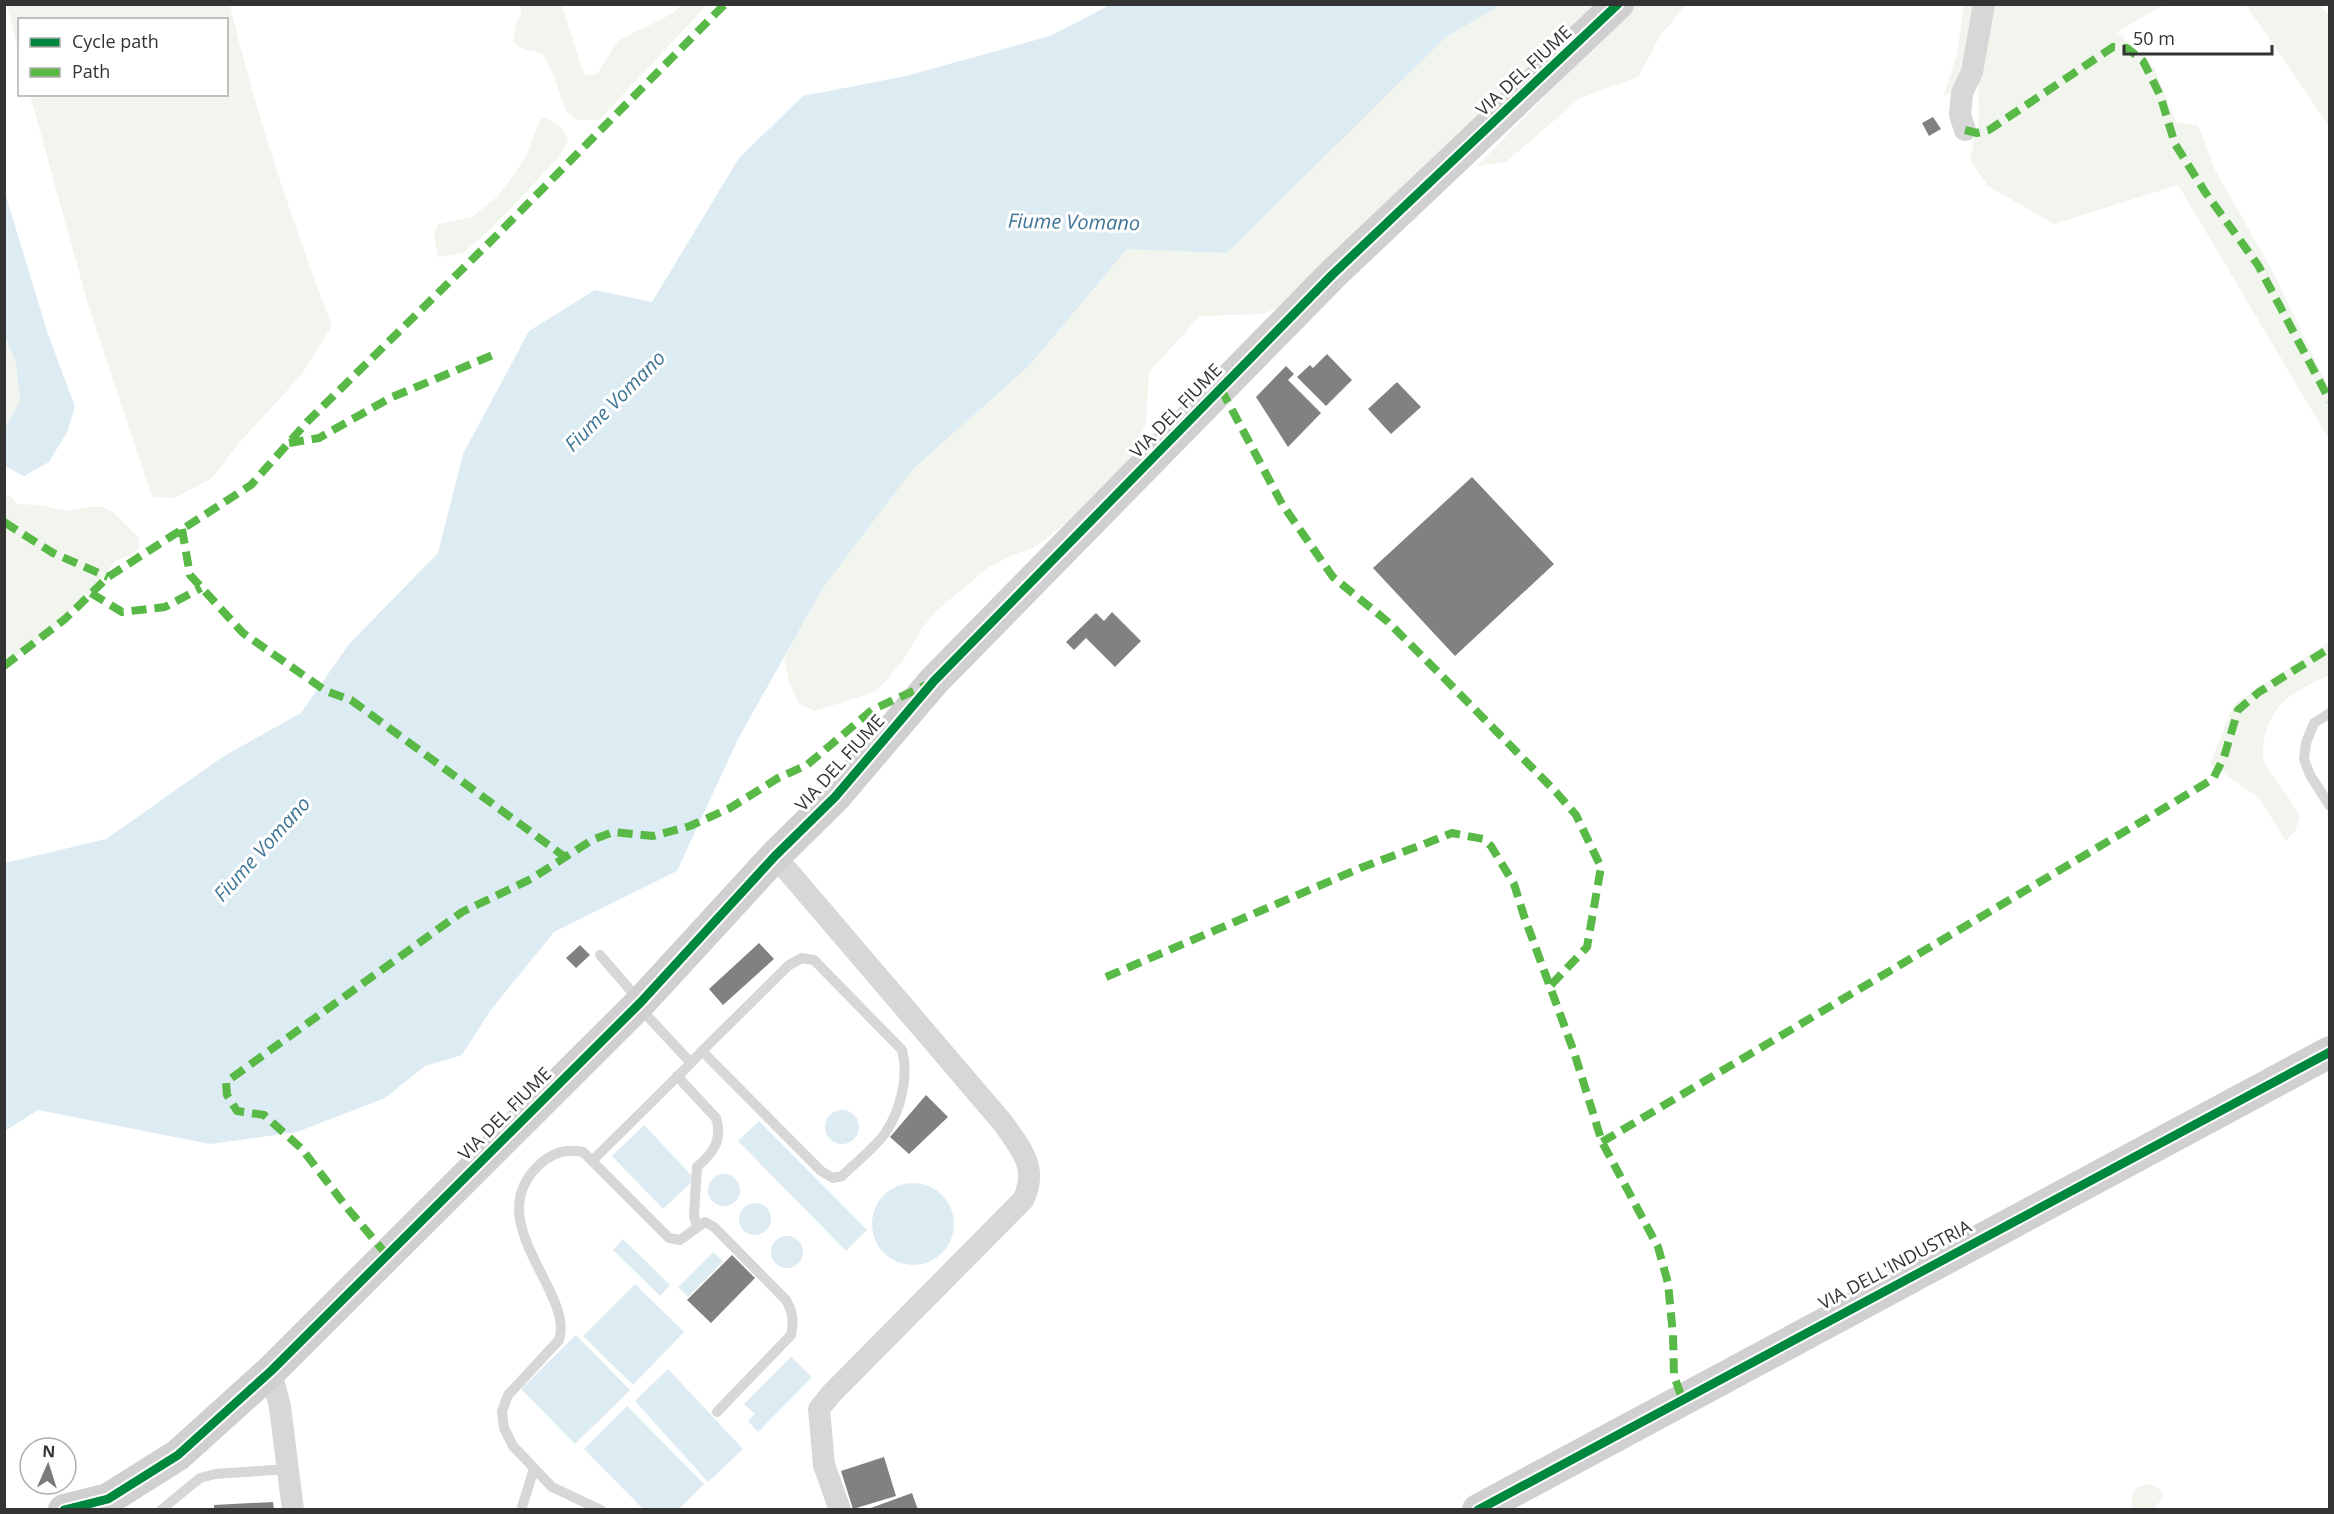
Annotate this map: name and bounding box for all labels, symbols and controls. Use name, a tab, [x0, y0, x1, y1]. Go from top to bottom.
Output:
legend	[18, 18, 228, 96]
scale bar	[2124, 18, 2272, 56]
street label: VIA DEL FIUME	[1470, 20, 1576, 121]
text: 50 m	[2133, 26, 2175, 50]
text: Cycle path	[72, 29, 159, 53]
text: Path	[72, 59, 110, 83]
water label: Fiume Vomano	[1008, 207, 1140, 236]
water label: Fiume Vomano	[558, 344, 671, 457]
street label: VIA DEL FIUME	[1124, 358, 1226, 463]
street label: VIA DEL FIUME	[789, 709, 889, 816]
water label: Fiume Vomano	[207, 790, 316, 907]
street label: VIA DEL FIUME	[452, 1061, 556, 1165]
street label: VIA DELL'INDUSTRIA	[1814, 1213, 1976, 1315]
north arrow	[18, 1436, 78, 1496]
text: N	[42, 1440, 56, 1462]

